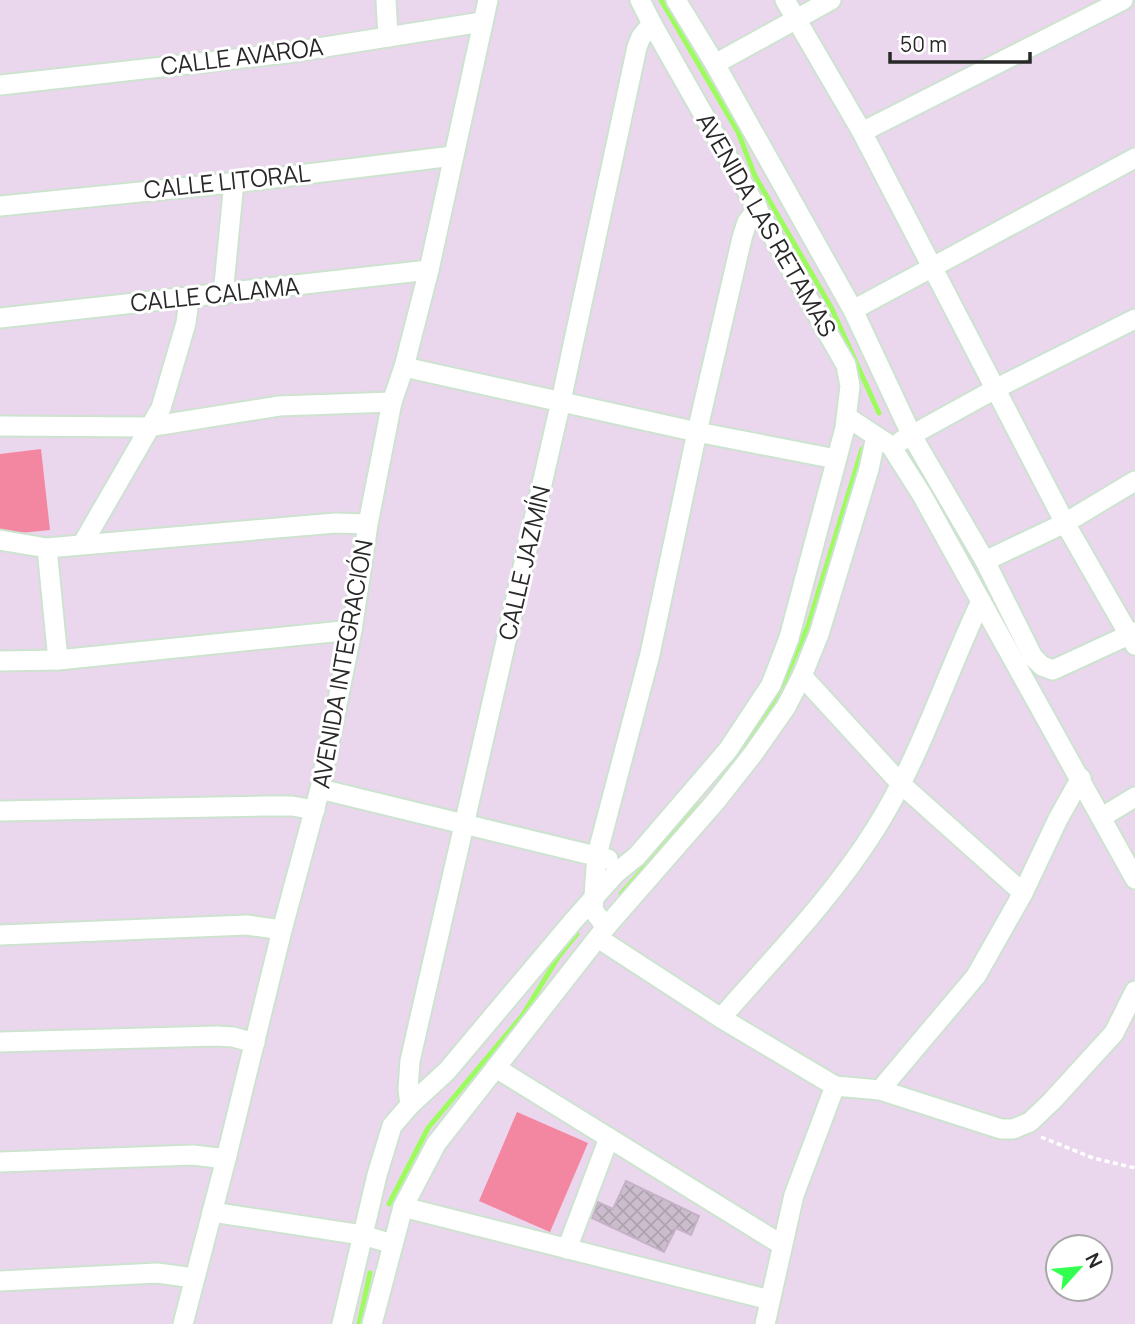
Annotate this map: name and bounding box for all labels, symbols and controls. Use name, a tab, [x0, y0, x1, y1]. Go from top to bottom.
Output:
scale bar	[890, 21, 1030, 65]
street label: CALLE AVAROA	[159, 29, 325, 82]
text: 50 m	[900, 30, 947, 58]
street label: AVENIDA LAS RETAMAS	[690, 106, 845, 342]
street label: CALLE LITORAL	[142, 155, 312, 206]
street label: CALLE CALAMA	[129, 268, 301, 319]
street label: CALLE JAZMÍN	[490, 482, 557, 643]
street label: AVENIDA INTEGRACIÓN	[303, 537, 380, 791]
north arrow	[1044, 1233, 1114, 1303]
text: N	[1079, 1248, 1109, 1272]

